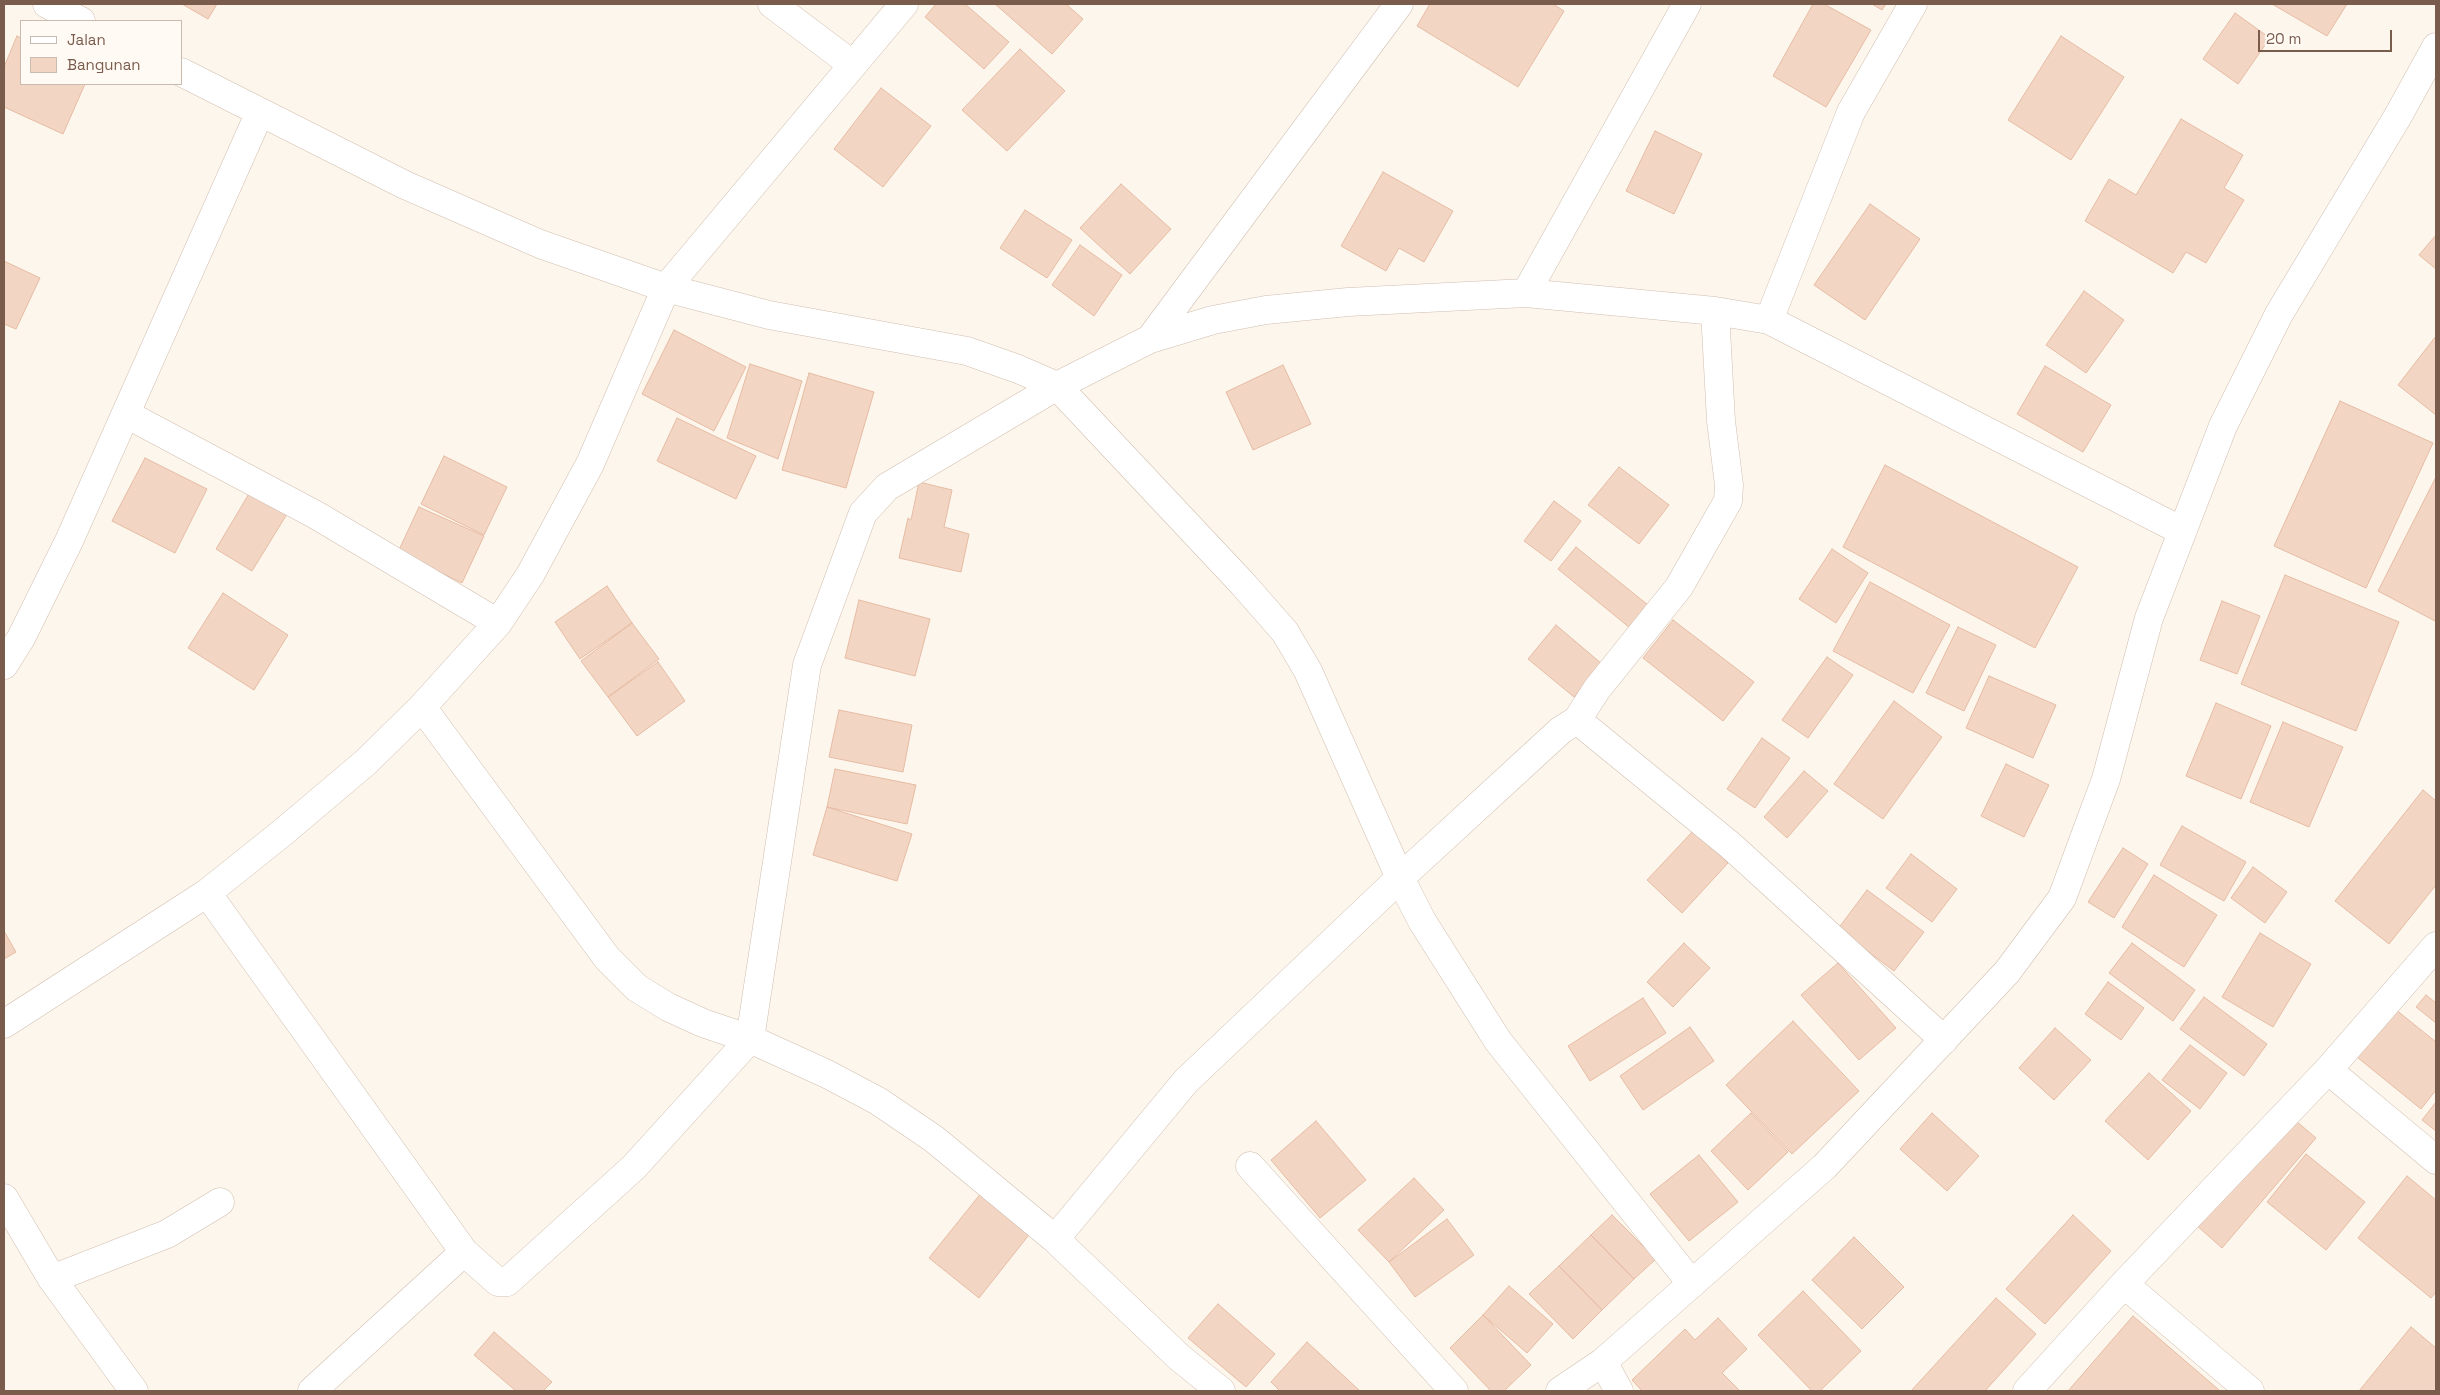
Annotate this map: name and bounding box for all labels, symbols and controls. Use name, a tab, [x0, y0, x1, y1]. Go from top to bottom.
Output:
legend	[20, 20, 182, 85]
scale bar	[2260, 20, 2394, 52]
text: 20 m	[2266, 29, 2301, 48]
text: Jalan	[67, 30, 106, 49]
text: Bangunan	[67, 55, 141, 74]

